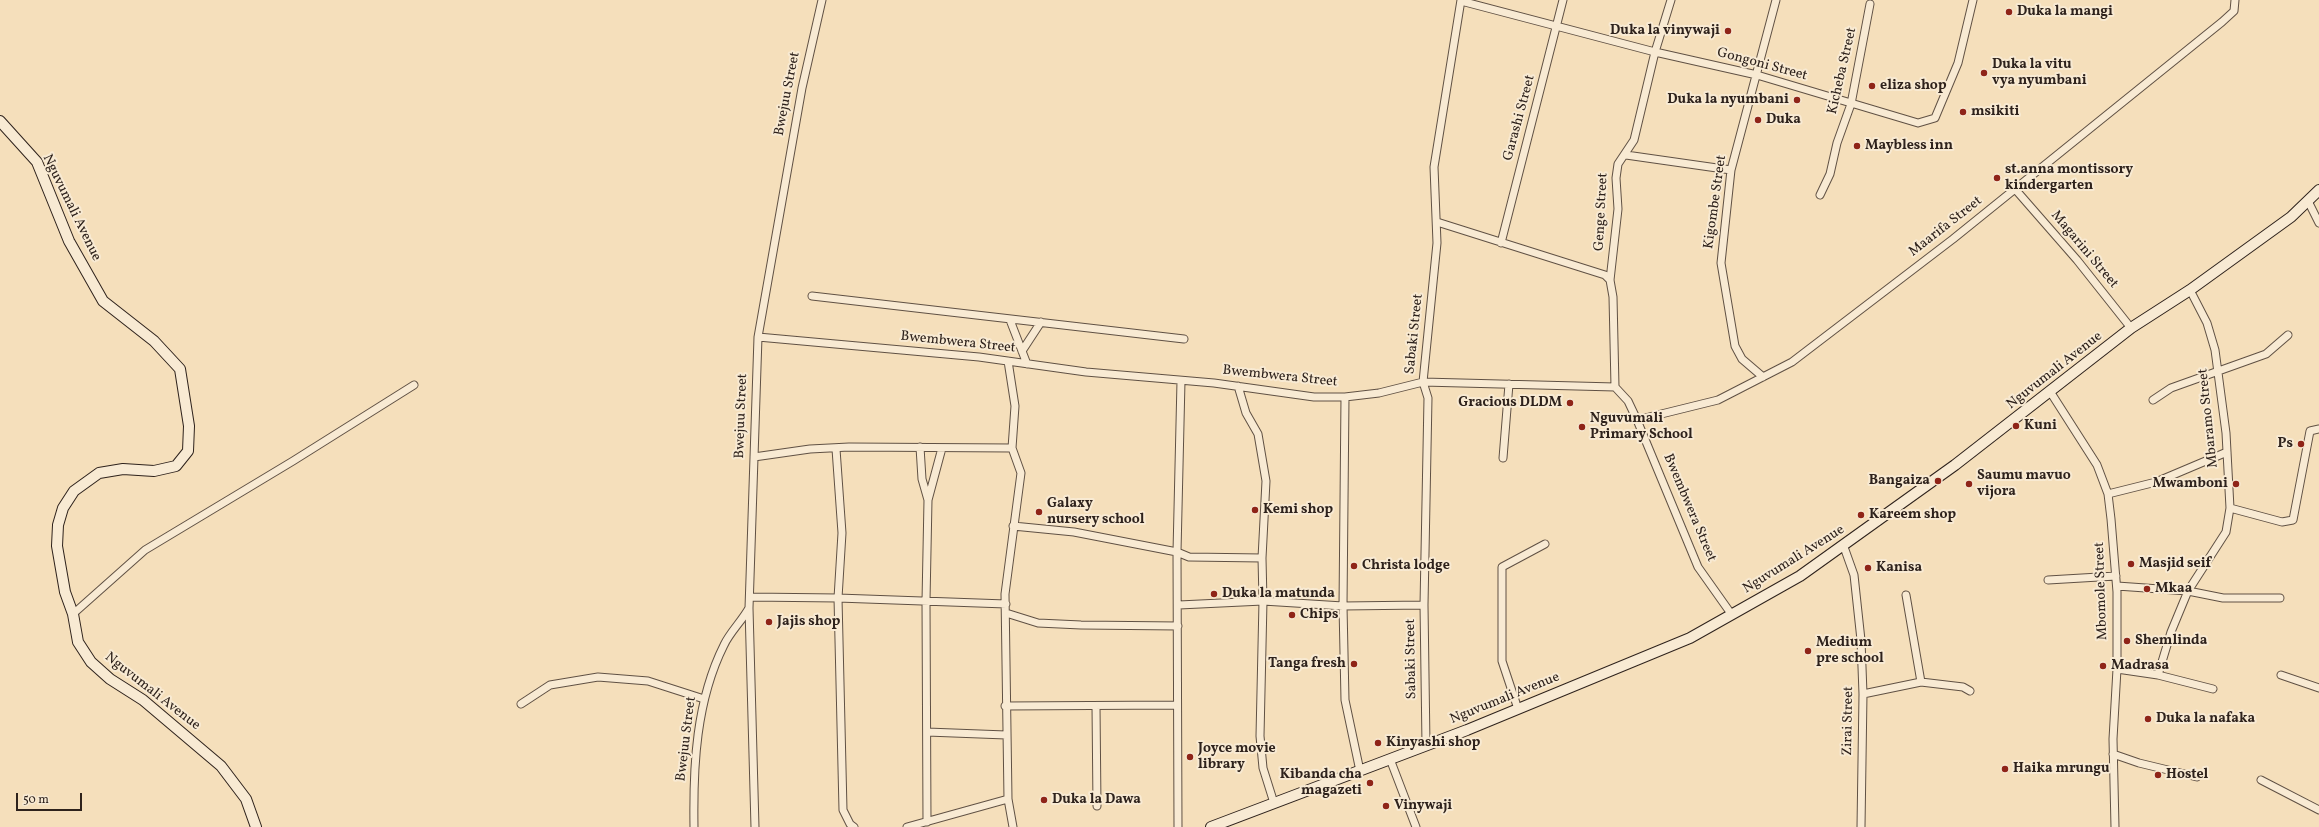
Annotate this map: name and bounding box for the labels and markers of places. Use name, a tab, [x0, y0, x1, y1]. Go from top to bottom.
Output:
place label: Duka la mangi	[2017, 4, 2113, 20]
marker: Duka la mangi	[2004, 7, 2014, 17]
place label: Duka la vinywaji	[1610, 23, 1720, 39]
marker: Duka la vinywaji	[1723, 26, 1733, 36]
place label: Duka la vitu vya nyumbani	[1992, 57, 2087, 90]
marker: Duka la vitu vya nyumbani	[1979, 68, 1989, 78]
place label: eliza shop	[1880, 78, 1947, 94]
marker: eliza shop	[1867, 81, 1877, 91]
place label: Duka la nyumbani	[1667, 92, 1789, 108]
marker: Duka la nyumbani	[1792, 95, 1802, 105]
place label: msikiti	[1971, 104, 2019, 120]
marker: msikiti	[1958, 107, 1968, 117]
place label: Duka	[1766, 112, 1801, 128]
marker: Duka	[1753, 115, 1763, 125]
place label: Maybless inn	[1865, 138, 1953, 154]
marker: Maybless inn	[1852, 141, 1862, 151]
place label: st.anna montissory kindergarten	[2005, 162, 2133, 194]
marker: st.anna montissory kindergarten	[1992, 173, 2002, 183]
place label: Gracious DLDM	[1458, 395, 1562, 411]
marker: Gracious DLDM	[1565, 398, 1575, 408]
place label: Nguvumali Primary School	[1590, 411, 1693, 444]
place label: Kuni	[2024, 418, 2057, 434]
marker: Kuni	[2011, 421, 2021, 431]
marker: Nguvumali Primary School	[1577, 422, 1587, 432]
place label: Ps	[2278, 436, 2293, 452]
marker: Ps	[2296, 439, 2306, 449]
place label: Saumu mavuo vijora	[1977, 468, 2071, 500]
place label: Bangaiza	[1869, 473, 1930, 489]
marker: Bangaiza	[1933, 476, 1943, 486]
place label: Mwamboni	[2153, 476, 2228, 492]
marker: Saumu mavuo vijora	[1964, 479, 1974, 489]
marker: Mwamboni	[2231, 479, 2241, 489]
place label: Galaxy nursery school	[1047, 496, 1145, 528]
place label: Kemi shop	[1263, 502, 1333, 518]
marker: Kemi shop	[1250, 505, 1260, 515]
marker: Galaxy nursery school	[1034, 507, 1044, 517]
place label: Kareem shop	[1869, 507, 1956, 523]
marker: Kareem shop	[1856, 510, 1866, 520]
place label: Masjid seif	[2139, 556, 2211, 572]
place label: Christa lodge	[1362, 558, 1450, 574]
marker: Masjid seif	[2126, 559, 2136, 569]
place label: Kanisa	[1876, 560, 1922, 576]
marker: Christa lodge	[1349, 561, 1359, 571]
marker: Kanisa	[1863, 563, 1873, 573]
place label: Mkaa	[2155, 581, 2192, 597]
marker: Mkaa	[2142, 584, 2152, 594]
place label: Duka la matunda	[1222, 586, 1335, 602]
marker: Duka la matunda	[1209, 589, 1219, 599]
place label: Chips	[1300, 607, 1338, 623]
marker: Chips	[1287, 610, 1297, 620]
place label: Jajis shop	[777, 614, 840, 630]
marker: Jajis shop	[764, 617, 774, 627]
place label: Shemlinda	[2135, 633, 2207, 649]
place label: Medium pre school	[1816, 635, 1884, 668]
marker: Shemlinda	[2122, 636, 2132, 646]
marker: Medium pre school	[1803, 646, 1813, 656]
place label: Tanga fresh	[1268, 656, 1346, 672]
place label: Madrasa	[2111, 658, 2169, 674]
marker: Tanga fresh	[1349, 659, 1359, 669]
marker: Madrasa	[2098, 661, 2108, 671]
place label: Duka la nafaka	[2156, 711, 2255, 727]
marker: Duka la nafaka	[2143, 714, 2153, 724]
place label: Kinyashi shop	[1386, 735, 1480, 751]
marker: Kinyashi shop	[1373, 738, 1383, 748]
place label: Joyce movie library	[1198, 741, 1276, 774]
marker: Joyce movie library	[1185, 752, 1195, 762]
place label: Haika mrungu	[2013, 761, 2110, 777]
marker: Haika mrungu	[2000, 764, 2010, 774]
place label: Kibanda cha magazeti	[1280, 767, 1362, 800]
place label: Hostel	[2166, 767, 2208, 783]
marker: Hostel	[2153, 770, 2163, 780]
marker: Kibanda cha magazeti	[1365, 778, 1375, 788]
place label: Duka la Dawa	[1052, 792, 1141, 808]
marker: Duka la Dawa	[1039, 795, 1049, 805]
place label: Vinywaji	[1394, 798, 1452, 814]
marker: Vinywaji	[1381, 801, 1391, 811]

